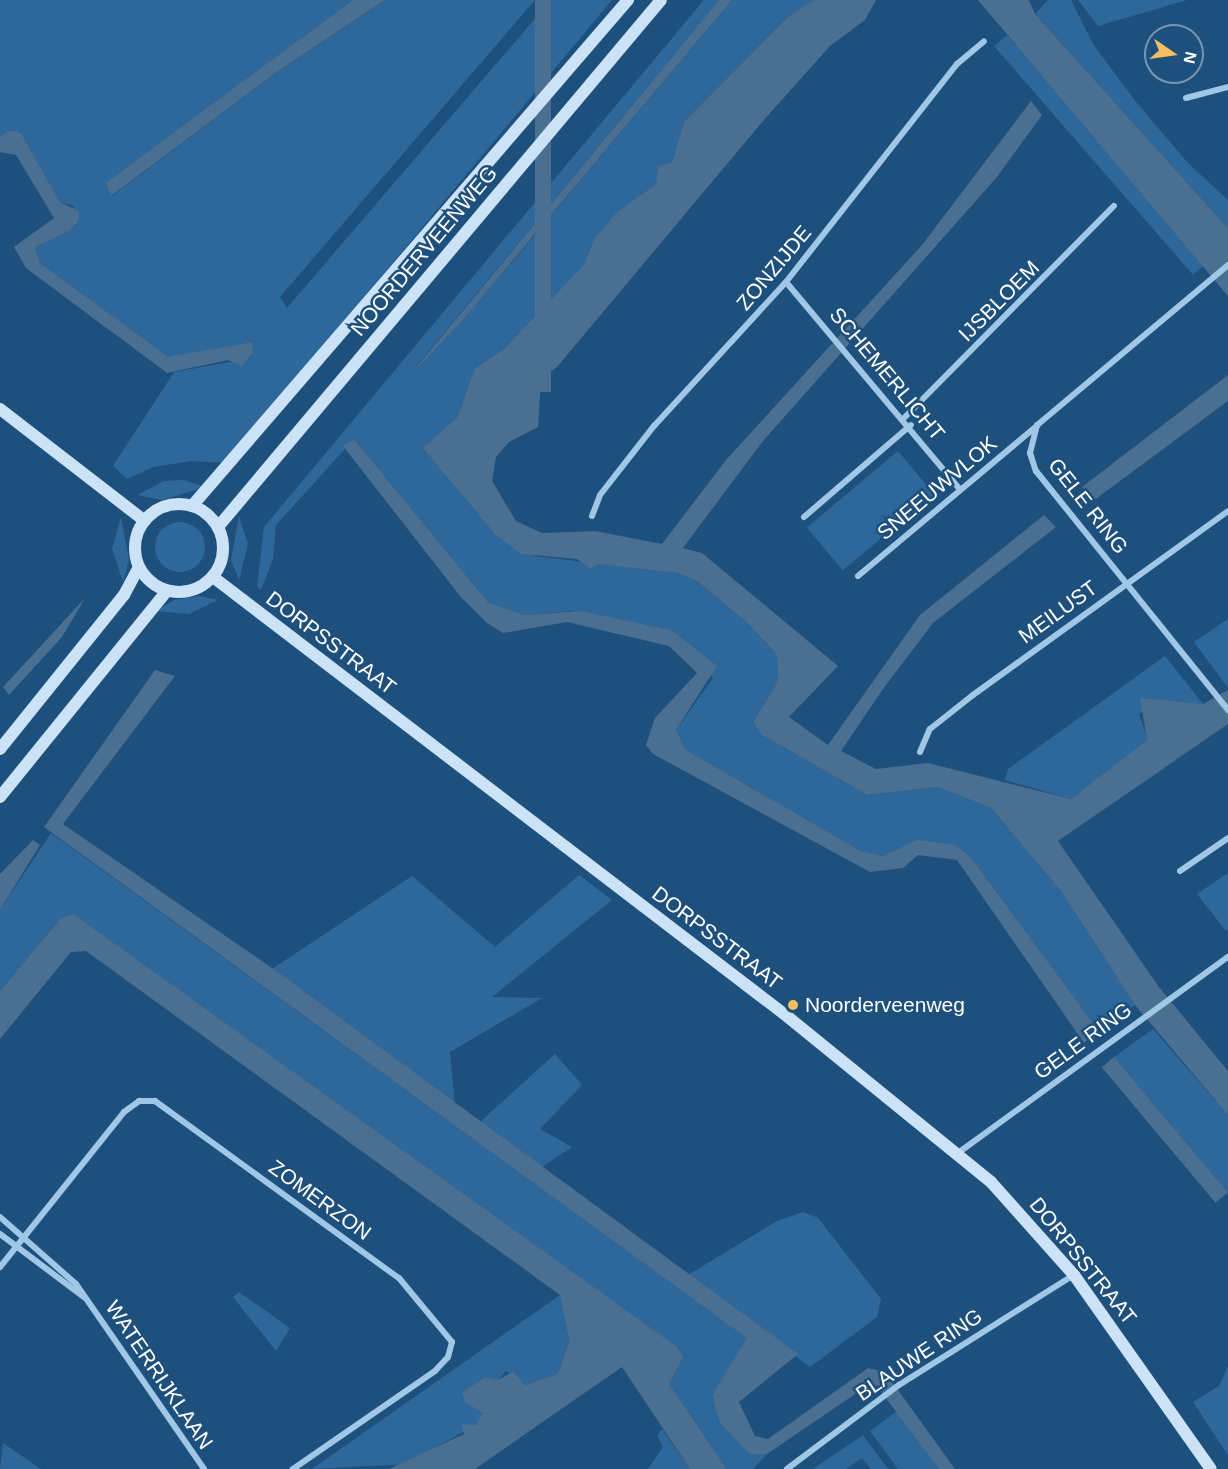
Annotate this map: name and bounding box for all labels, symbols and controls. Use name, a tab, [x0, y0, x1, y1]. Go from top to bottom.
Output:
north arrow	[1144, 24, 1204, 84]
text: N	[1180, 50, 1200, 65]
street label: NOORDERVEENWEG	[345, 161, 503, 341]
street label: ZONZIJDE	[731, 221, 817, 315]
street label: IJSBLOEM	[953, 255, 1045, 347]
street label: SCHEMERLICHT	[824, 302, 950, 446]
street label: SNEEUWVLOK	[872, 431, 1002, 545]
street label: GELE RING	[1043, 453, 1133, 559]
street label: MEILUST	[1014, 575, 1102, 649]
street label: DORPSSTRAAT	[261, 586, 401, 700]
street label: DORPSSTRAAT	[647, 881, 787, 995]
place label: Noorderveenweg	[805, 992, 965, 1018]
street label: GELE RING	[1029, 997, 1137, 1085]
marker: Noorderveenweg	[786, 998, 800, 1012]
street label: ZOMERZON	[264, 1154, 376, 1246]
street label: DORPSSTRAAT	[1024, 1192, 1142, 1330]
street label: WATERRIJKLAAN	[100, 1296, 218, 1454]
street label: BLAUWE RING	[851, 1303, 987, 1407]

